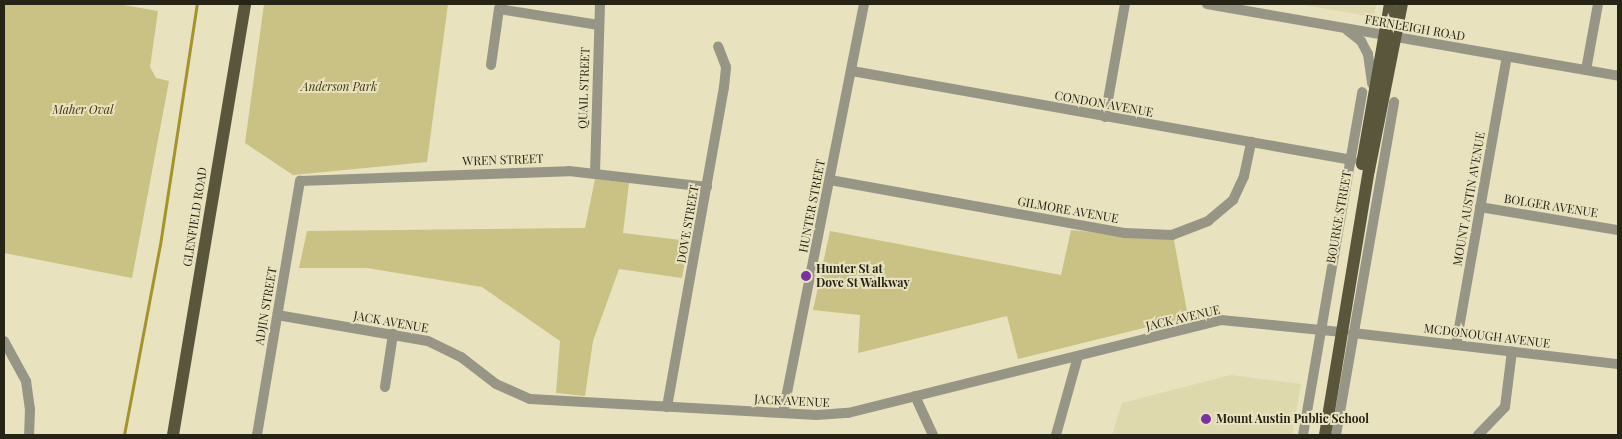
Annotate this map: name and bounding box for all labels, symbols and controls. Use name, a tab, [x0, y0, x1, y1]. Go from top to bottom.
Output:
street label: FERNLEIGH ROAD	[1364, 12, 1466, 44]
street label: QUAIL STREET	[575, 47, 593, 129]
park label: Anderson Park	[301, 80, 377, 94]
street label: CONDON AVENUE	[1053, 88, 1155, 120]
park label: Maher Oval	[53, 103, 113, 117]
street label: MOUNT AUSTIN AVENUE	[1450, 130, 1488, 268]
street label: WREN STREET	[462, 151, 544, 169]
street label: HUNTER STREET	[796, 158, 828, 254]
street label: GLENFIELD ROAD	[180, 166, 210, 268]
street label: BOURKE STREET	[1324, 169, 1354, 265]
street label: DOVE STREET	[674, 184, 702, 264]
street label: BOLGER AVENUE	[1503, 191, 1599, 221]
street label: GILMORE AVENUE	[1016, 194, 1120, 226]
place label: Hunter St at Dove St Walkway	[816, 262, 910, 290]
street label: ADJIN STREET	[252, 266, 280, 346]
marker: Hunter St at Dove St Walkway	[800, 270, 812, 282]
street label: JACK AVENUE	[1144, 302, 1222, 334]
street label: JACK AVENUE	[352, 308, 430, 336]
street label: MCDONOUGH AVENUE	[1423, 321, 1551, 351]
street label: JACK AVENUE	[754, 392, 830, 410]
place label: Mount Austin Public School	[1216, 412, 1370, 426]
marker: Mount Austin Public School	[1200, 413, 1212, 425]

